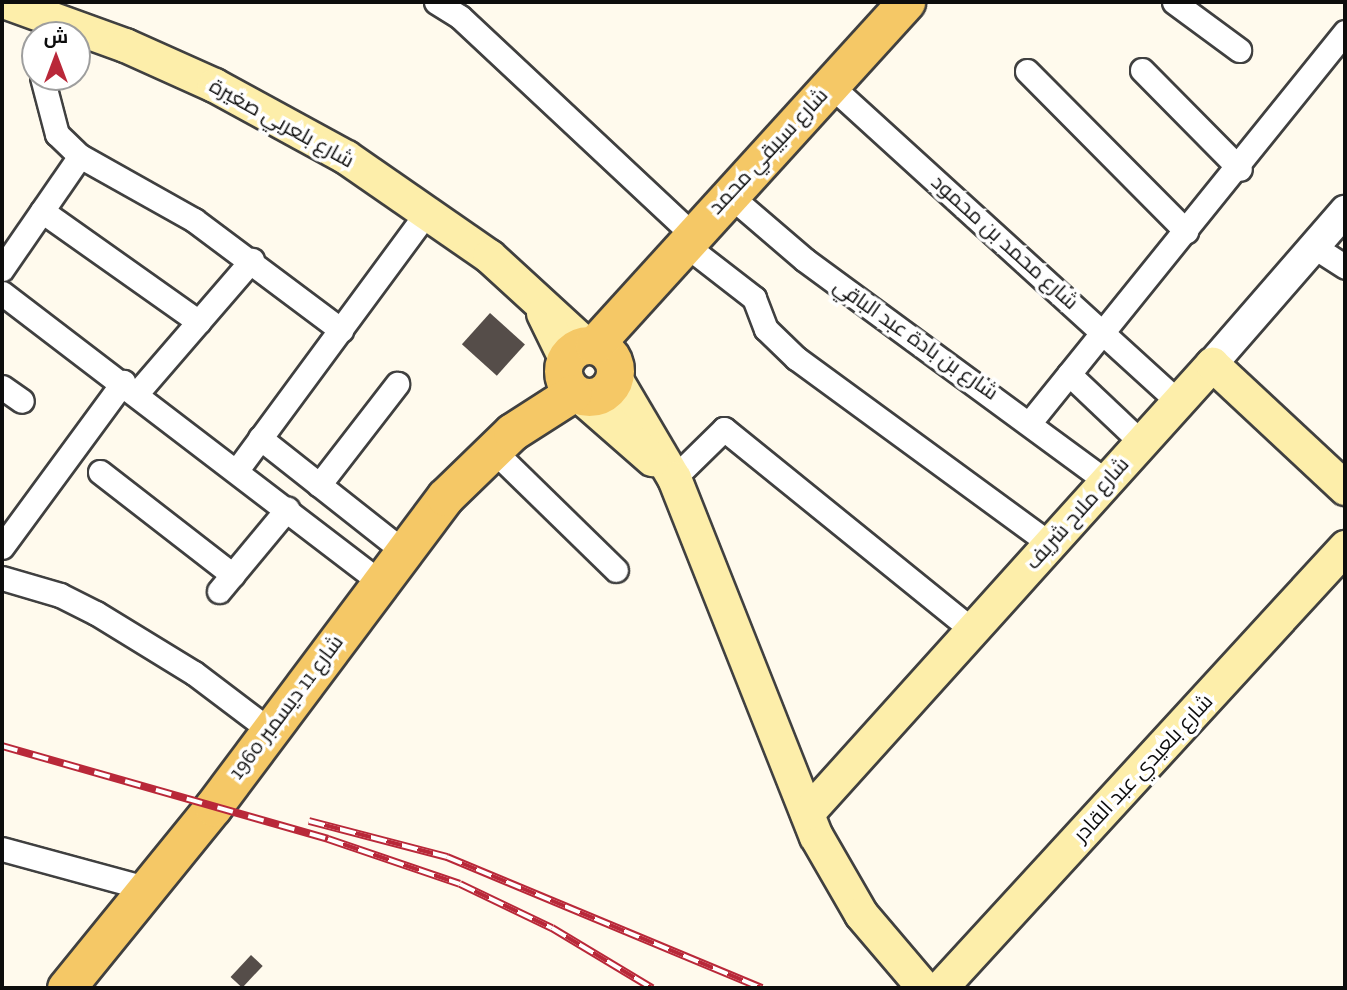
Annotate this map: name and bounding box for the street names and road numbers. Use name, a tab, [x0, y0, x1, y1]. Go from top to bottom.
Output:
street label: شارع بلعربي صغيرة	[205, 73, 359, 173]
street label: شارع سبيقي محمد	[703, 83, 833, 219]
street label: شارع محمد بن محمود	[926, 169, 1084, 315]
street label: شارع بن بادة عبد الباقي	[829, 273, 1003, 405]
street label: شارع ملاح شريف	[1020, 452, 1134, 574]
street label: شارع 11 ديسمبر 1960	[224, 630, 348, 784]
street label: شارع بلعيدي عبد القادر	[1068, 689, 1218, 847]

